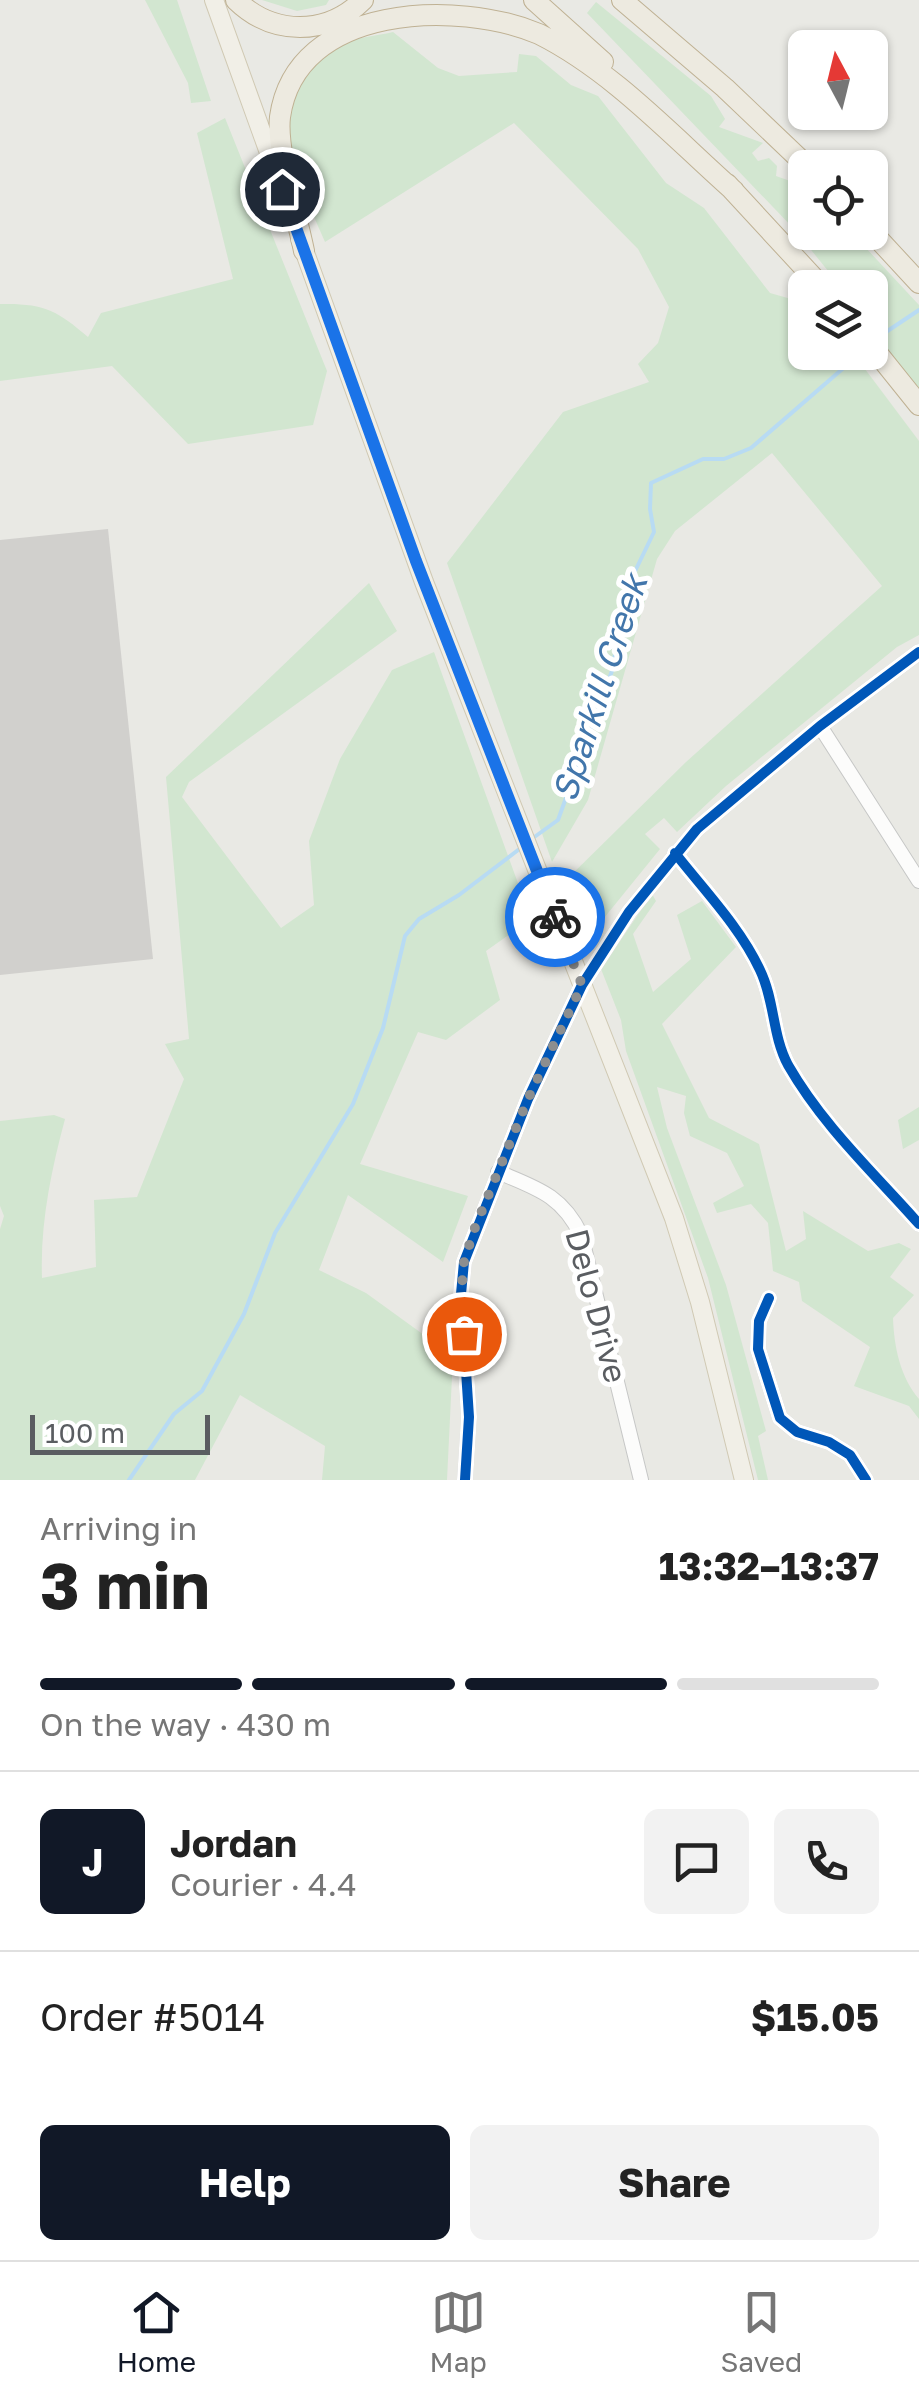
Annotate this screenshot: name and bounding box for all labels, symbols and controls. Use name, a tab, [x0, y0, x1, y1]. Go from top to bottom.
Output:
north arrow	[788, 30, 888, 130]
map controls	[788, 30, 888, 370]
pin	[240, 147, 325, 232]
button: locate	[788, 150, 888, 250]
icon: home	[255, 162, 310, 217]
button: layers	[788, 270, 888, 370]
water label: Sparkill Creek	[543, 566, 656, 806]
courier	[505, 867, 605, 967]
icon: bike	[528, 890, 583, 945]
street label: Delo Drive	[558, 1225, 636, 1387]
pin	[422, 1292, 507, 1377]
icon: bag	[437, 1307, 492, 1362]
scale bar	[30, 1410, 210, 1454]
text: 100 m	[45, 1416, 125, 1449]
text: Arriving in	[40, 1509, 197, 1547]
text: 13:32–13:37	[659, 1543, 879, 1588]
text: 3 min	[40, 1545, 210, 1623]
text: On the way · 430 m	[40, 1705, 331, 1743]
button: chat	[644, 1809, 749, 1914]
button: phone	[774, 1809, 879, 1914]
text: Jordan	[170, 1820, 297, 1865]
text: J	[82, 1839, 103, 1884]
text: Courier · 4.4	[170, 1865, 357, 1903]
text: Order #5014	[40, 1994, 265, 2039]
text: $15.05	[751, 1994, 879, 2039]
button: Help	[40, 2125, 450, 2240]
button: Share	[470, 2125, 879, 2240]
tab: Home	[117, 2285, 196, 2378]
tab: Map	[430, 2285, 487, 2378]
tab: Saved	[720, 2285, 802, 2378]

